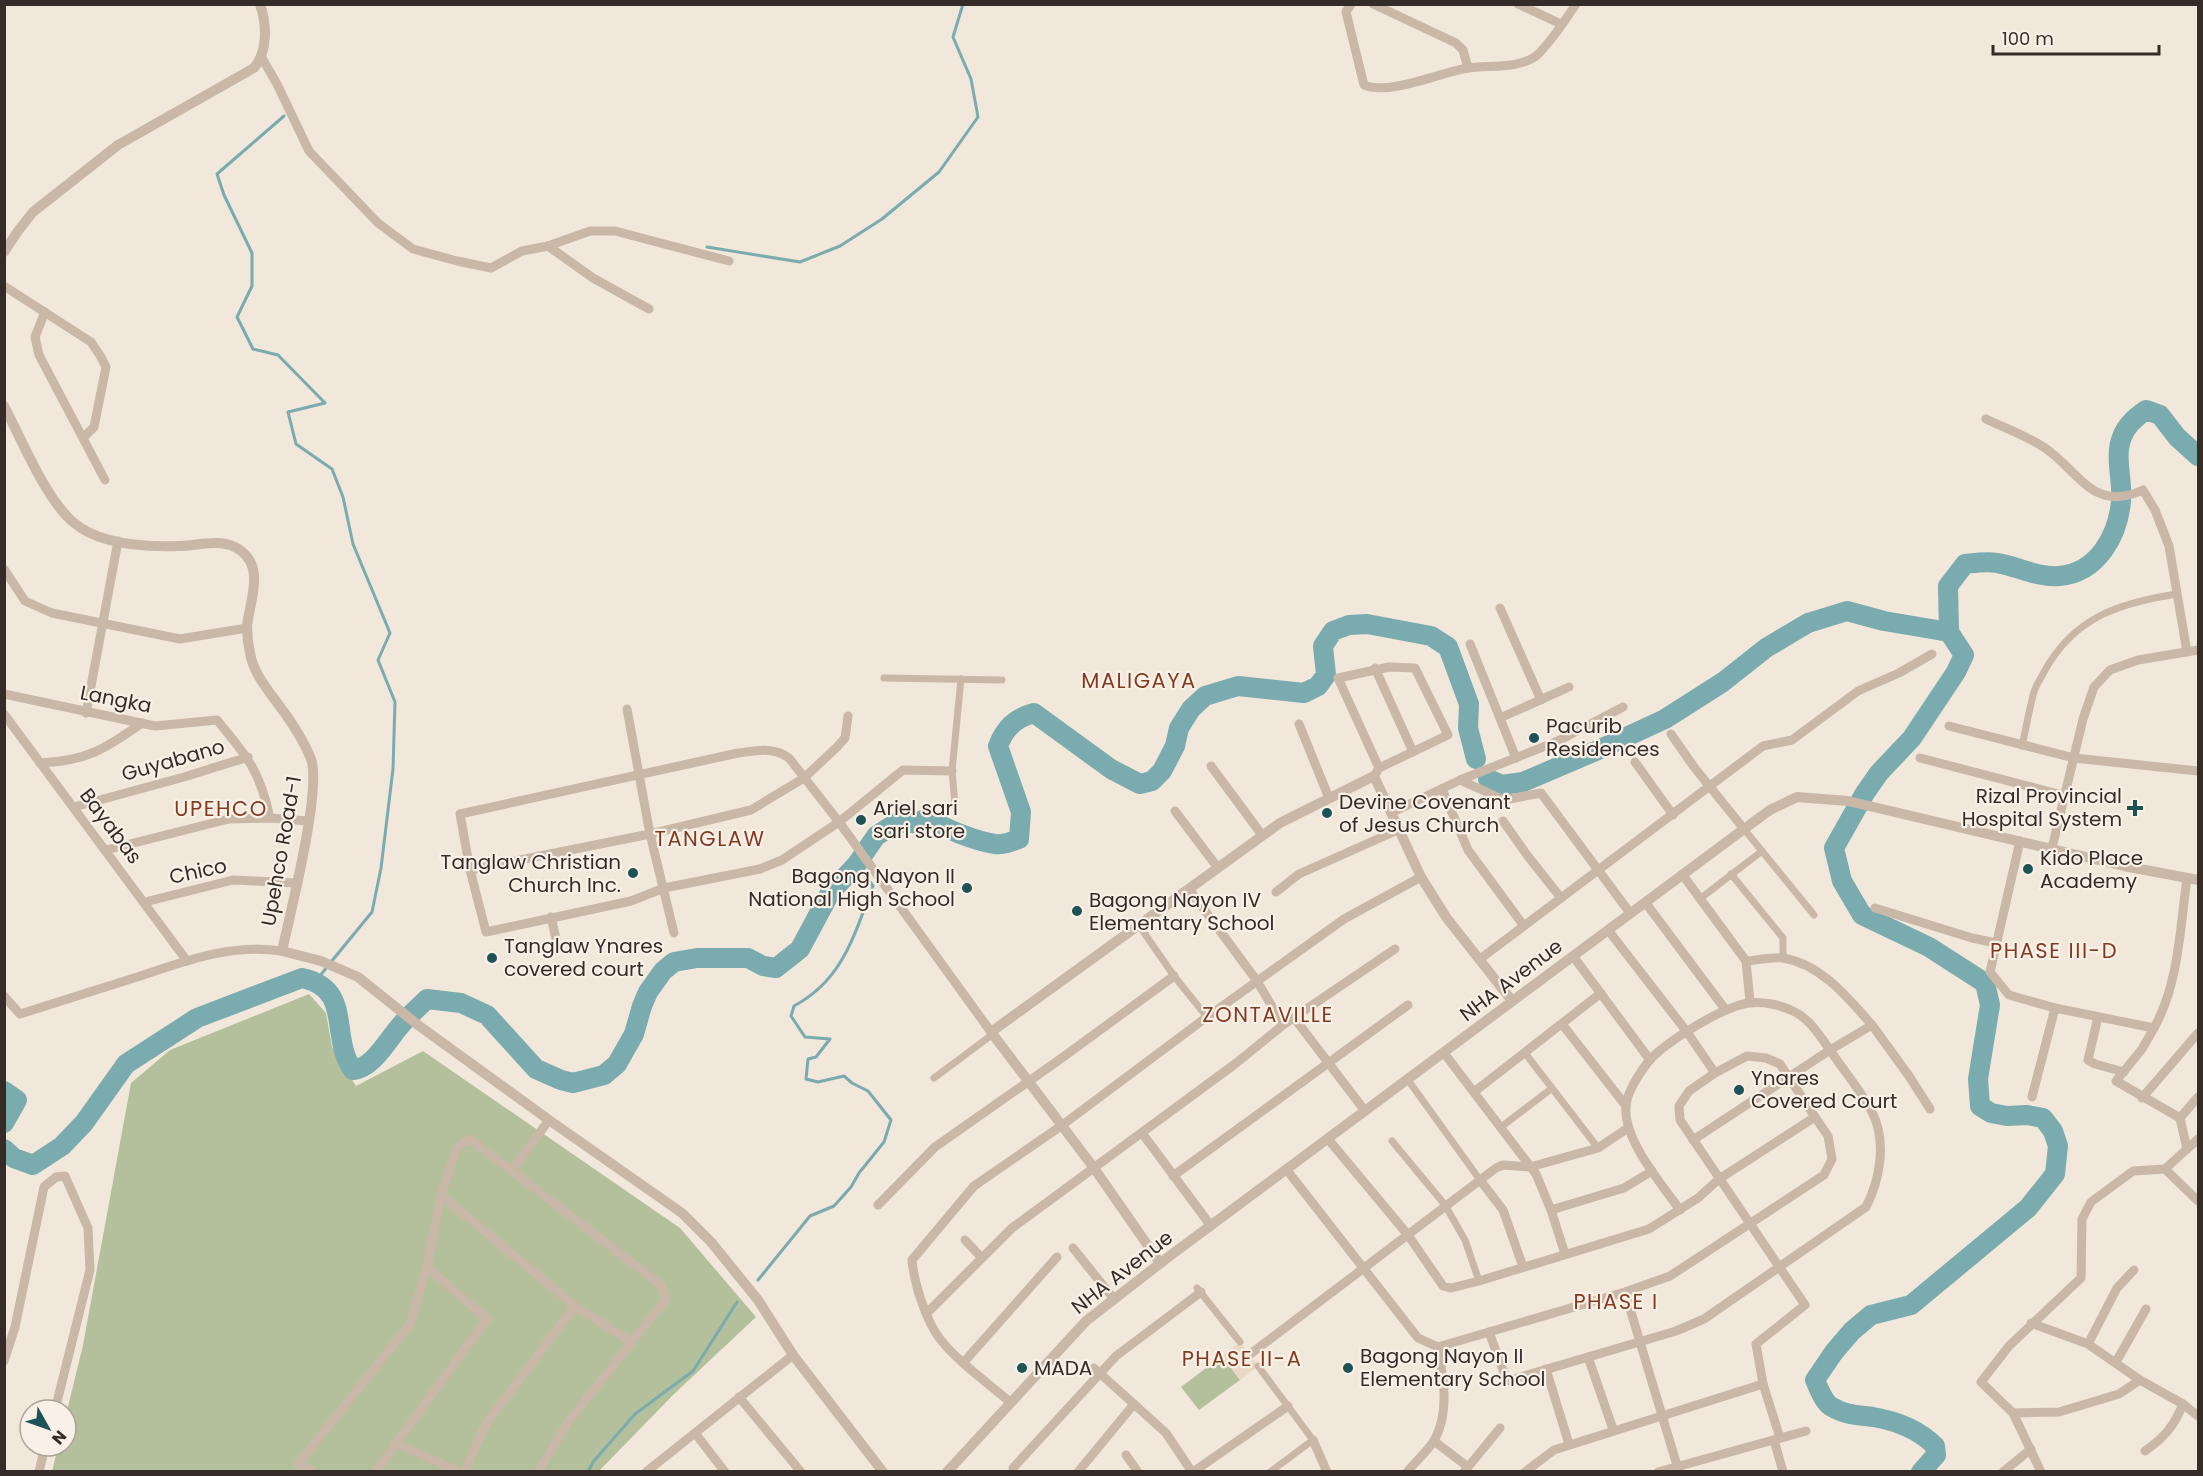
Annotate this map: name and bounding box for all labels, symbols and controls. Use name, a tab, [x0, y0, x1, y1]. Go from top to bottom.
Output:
scale bar	[1993, 18, 2160, 56]
text: 100 m	[2002, 26, 2054, 51]
district label: MALIGAYA	[1081, 666, 1197, 695]
street label: Langka	[78, 678, 154, 720]
place label: Pacurib Residences	[1546, 712, 1660, 763]
marker: Pacurib Residences	[1527, 731, 1541, 745]
street label: Guyabano	[118, 732, 228, 788]
street label: Upehco Road-1	[254, 774, 308, 928]
street label: Bayabas	[73, 782, 149, 870]
place label: Rizal Provincial Hospital System	[1962, 782, 2122, 833]
place label: Devine Covenant of Jesus Church	[1339, 788, 1510, 839]
district label: UPEHCO	[174, 794, 268, 823]
place label: Ariel sari sari store	[873, 794, 965, 845]
marker: Rizal Provincial Hospital System	[2126, 799, 2144, 817]
marker: Devine Covenant of Jesus Church	[1320, 806, 1334, 820]
marker: Ariel sari sari store	[854, 813, 868, 827]
district label: TANGLAW	[655, 824, 765, 853]
place label: Kido Place Academy	[2040, 844, 2143, 895]
place label: Tanglaw Christian Church Inc.	[441, 848, 621, 899]
street label: Chico	[167, 851, 229, 891]
place label: Bagong Nayon II National High School	[748, 862, 955, 913]
marker: Kido Place Academy	[2021, 862, 2035, 876]
marker: Tanglaw Christian Church Inc.	[626, 866, 640, 880]
marker: Bagong Nayon II National High School	[960, 881, 974, 895]
place label: Bagong Nayon IV Elementary School	[1089, 886, 1274, 937]
marker: Bagong Nayon IV Elementary School	[1070, 904, 1084, 918]
place label: Tanglaw Ynares covered court	[504, 932, 663, 983]
street label: NHA Avenue	[1454, 932, 1568, 1028]
district label: PHASE III-D	[1990, 936, 2118, 965]
marker: Tanglaw Ynares covered court	[485, 951, 499, 965]
district label: ZONTAVILLE	[1202, 1000, 1334, 1029]
place label: Ynares Covered Court	[1751, 1064, 1897, 1115]
marker: Ynares Covered Court	[1732, 1083, 1746, 1097]
street label: NHA Avenue	[1065, 1223, 1179, 1321]
district label: PHASE I	[1573, 1287, 1659, 1316]
place label: Bagong Nayon II Elementary School	[1360, 1342, 1545, 1393]
district label: PHASE II-A	[1182, 1344, 1302, 1373]
place label: MADA	[1034, 1354, 1092, 1382]
marker: MADA	[1015, 1361, 1029, 1375]
marker: Bagong Nayon II Elementary School	[1341, 1361, 1355, 1375]
north arrow	[18, 1398, 78, 1458]
text: N	[46, 1425, 72, 1449]

